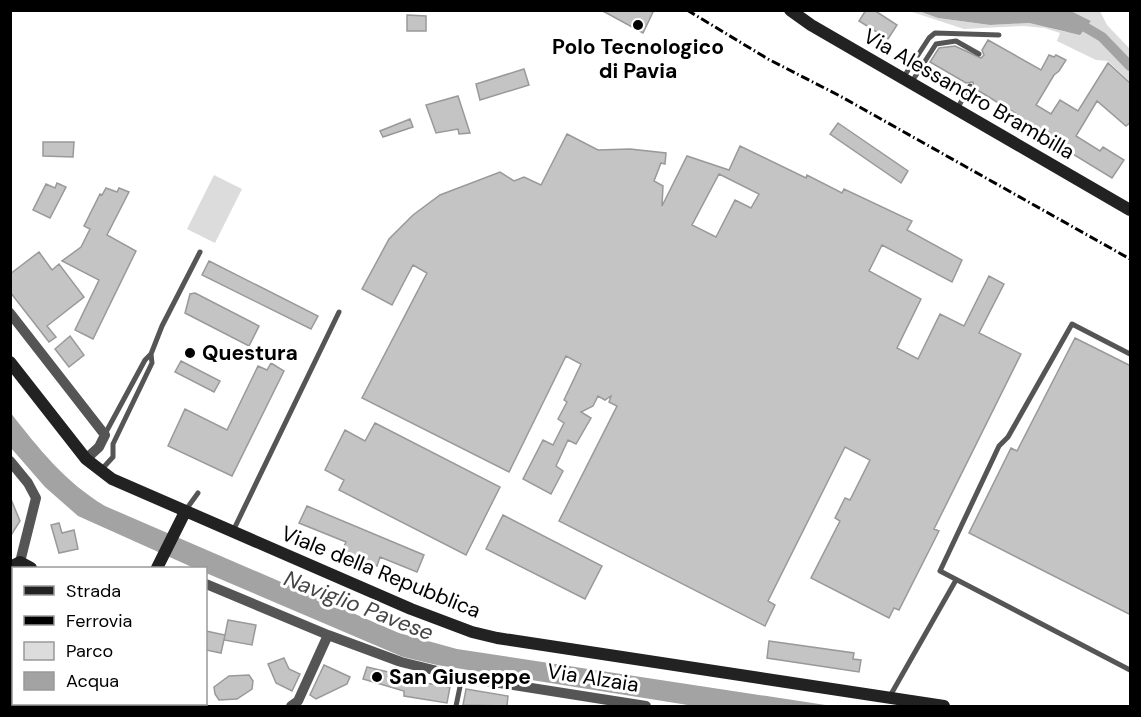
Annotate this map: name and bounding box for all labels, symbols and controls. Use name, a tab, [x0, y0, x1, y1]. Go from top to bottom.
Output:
marker: Polo Tecnologico di Pavia	[631, 18, 645, 32]
street label: Via Alessandro Brambilla	[858, 22, 1080, 166]
place label: Polo Tecnologico di Pavia	[552, 33, 724, 85]
place label: Questura	[202, 339, 298, 367]
marker: Questura	[183, 346, 197, 360]
street label: Viale della Repubblica	[277, 519, 485, 625]
water label: Naviglio Pavese	[280, 564, 438, 647]
legend	[12, 567, 207, 705]
text: Strada	[66, 579, 121, 603]
text: Ferrovia	[66, 609, 132, 633]
text: Parco	[66, 639, 113, 663]
street label: Via Alzaia	[545, 657, 641, 699]
place label: San Giuseppe	[389, 663, 531, 691]
text: Acqua	[66, 669, 119, 693]
marker: San Giuseppe	[370, 670, 384, 684]

